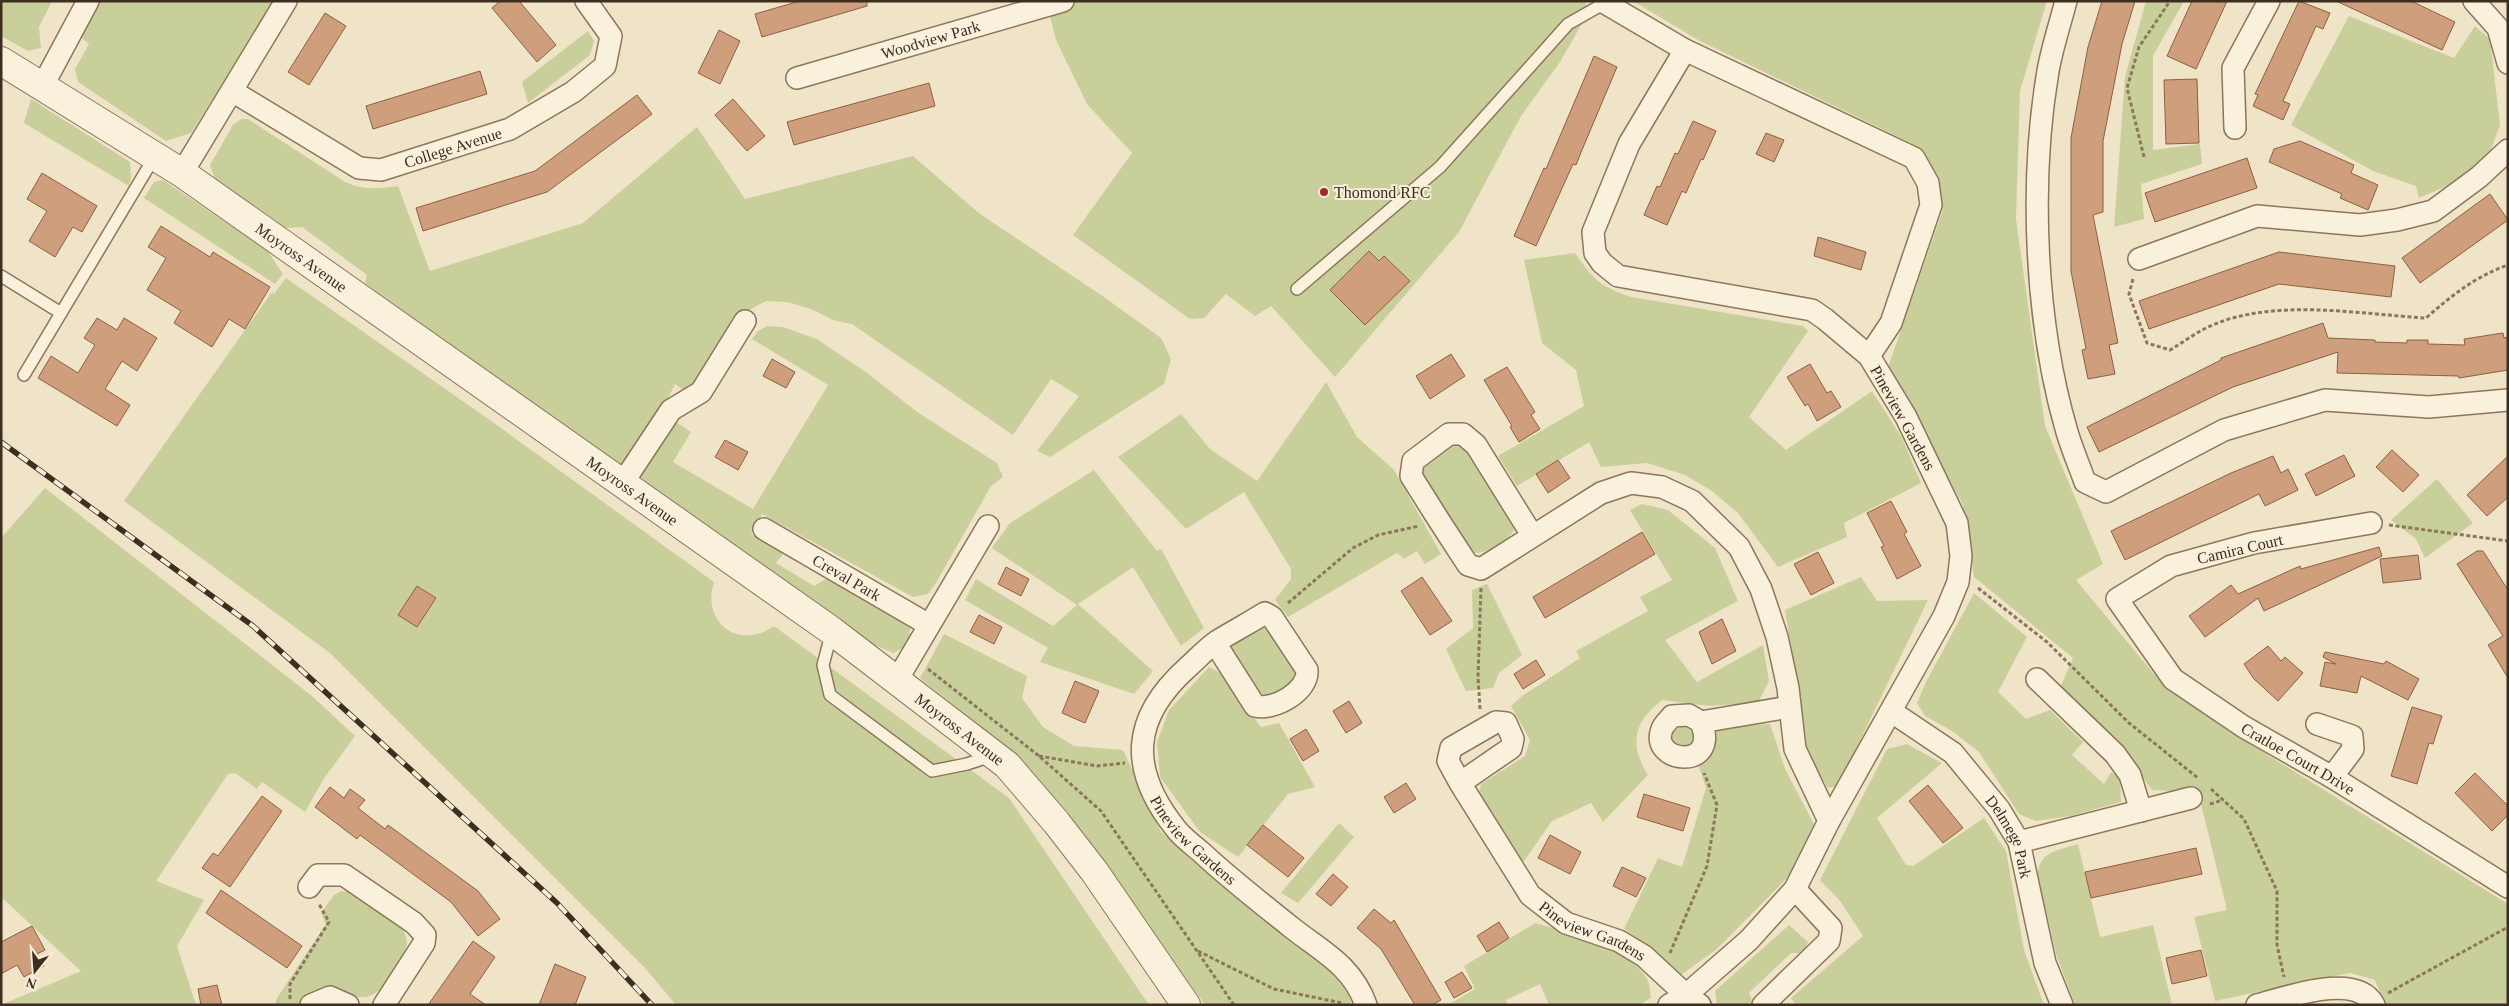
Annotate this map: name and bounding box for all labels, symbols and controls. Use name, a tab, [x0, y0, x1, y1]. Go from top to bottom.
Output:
street label: Woodview Park	[879, 17, 982, 62]
street label: College Avenue	[402, 124, 504, 171]
place label: Thomond RFC	[1334, 184, 1430, 201]
marker: Thomond RFC	[1318, 186, 1330, 198]
street label: Moyross Avenue	[253, 219, 350, 295]
street label: Pineview Gardens	[1867, 363, 1939, 473]
street label: Moyross Avenue	[584, 452, 681, 528]
street label: Camira Court	[2195, 531, 2285, 567]
street label: Creval Park	[810, 551, 884, 604]
street label: Moyross Avenue	[912, 689, 1008, 768]
street label: Cratloe Court Drive	[2239, 719, 2358, 798]
street label: Delmege Park	[1983, 792, 2035, 880]
street label: Pineview Gardens	[1147, 793, 1240, 888]
street label: Pineview Gardens	[1536, 897, 1649, 964]
north arrow	[10, 946, 60, 996]
text: N	[24, 974, 38, 992]

